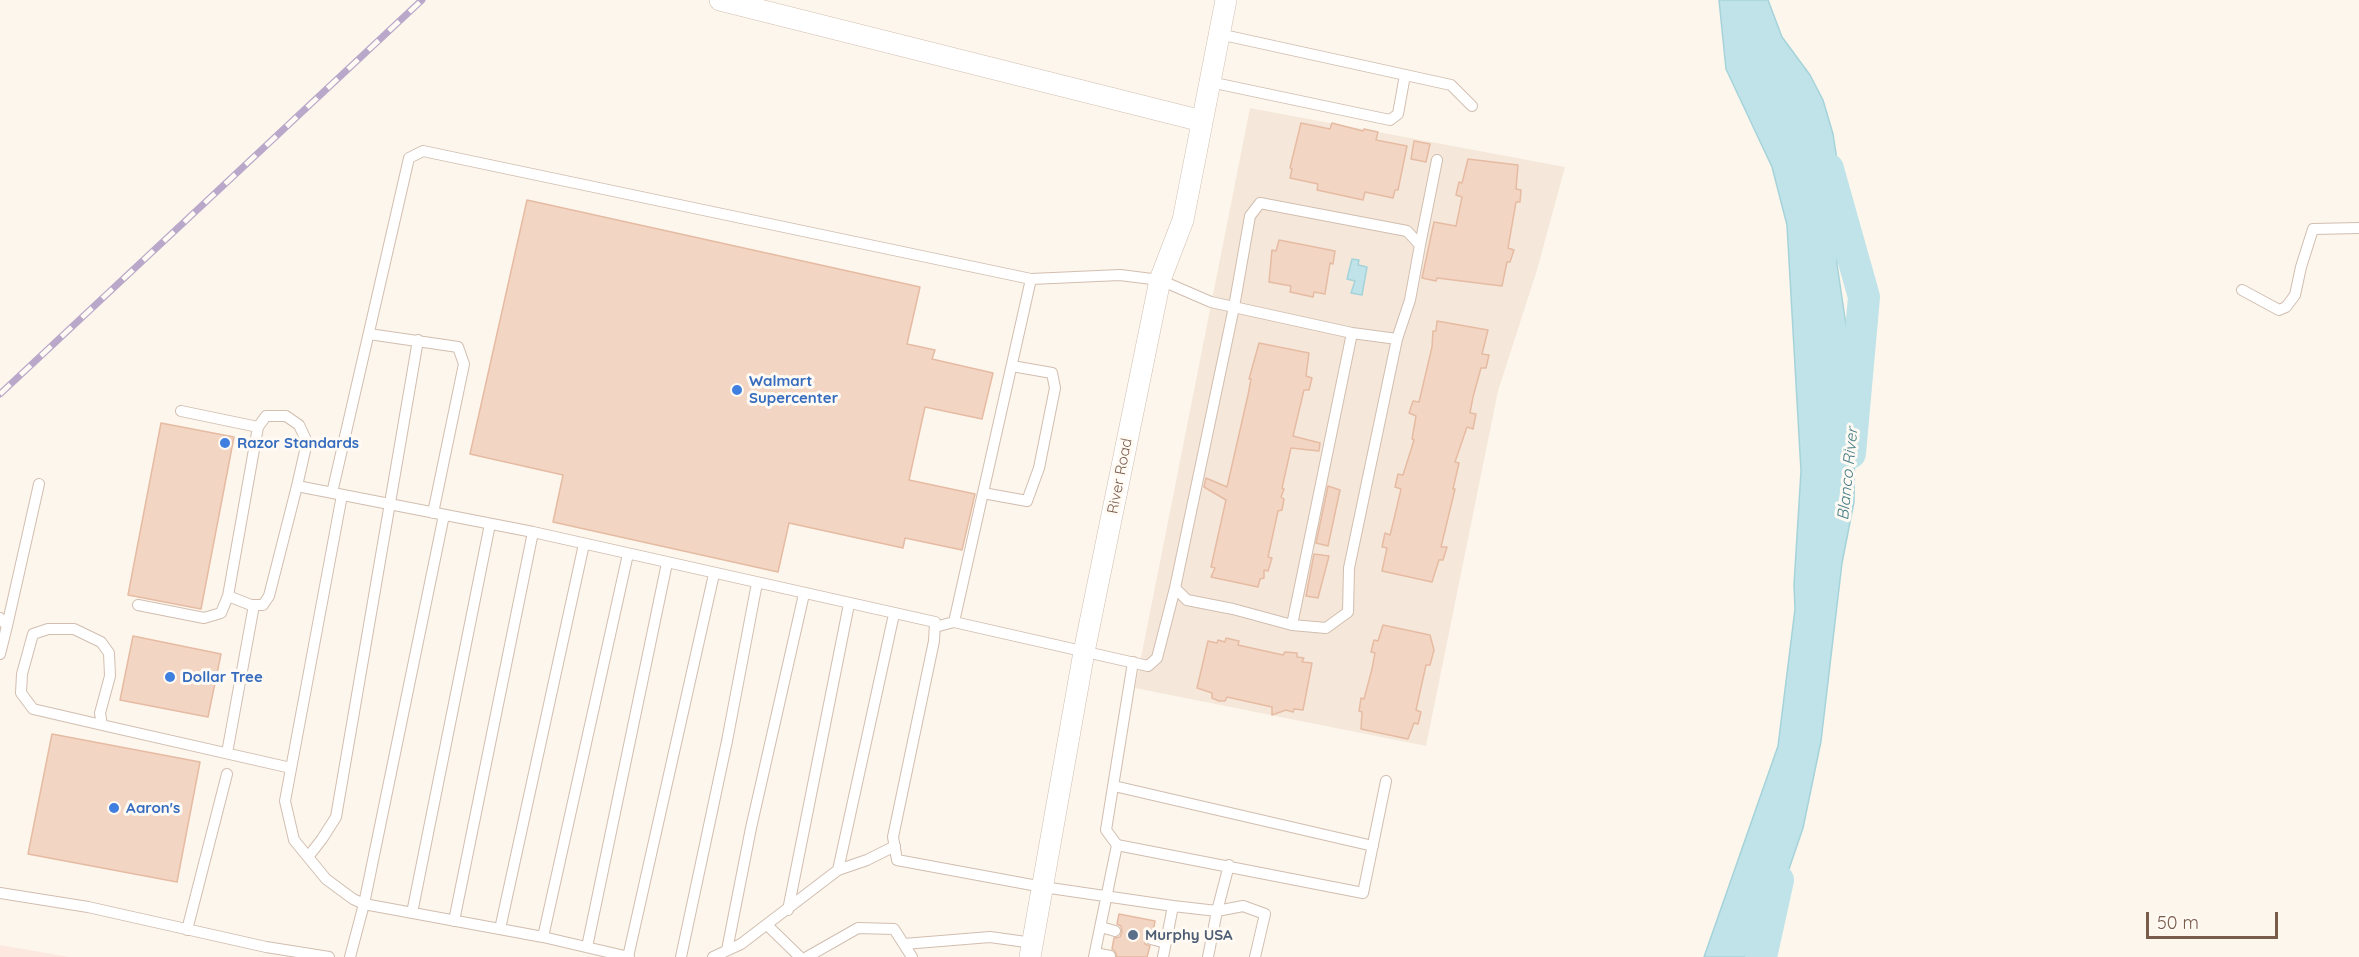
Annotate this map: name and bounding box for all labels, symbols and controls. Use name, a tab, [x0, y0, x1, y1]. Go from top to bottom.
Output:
place label: Walmart Supercenter	[749, 372, 838, 407]
marker: Walmart Supercenter	[730, 383, 744, 397]
water label: Blanco River	[1834, 427, 1862, 521]
place label: Razor Standards	[237, 434, 359, 452]
marker: Razor Standards	[218, 436, 232, 450]
street label: River Road	[1104, 437, 1136, 515]
place label: Dollar Tree	[182, 668, 263, 686]
marker: Dollar Tree	[163, 670, 177, 684]
place label: Aaron's	[126, 799, 180, 817]
marker: Aaron's	[107, 801, 121, 815]
scale bar	[2149, 900, 2281, 938]
text: 50 m	[2157, 911, 2199, 934]
place label: Murphy USA	[1145, 926, 1233, 944]
marker: Murphy USA	[1126, 928, 1140, 942]

